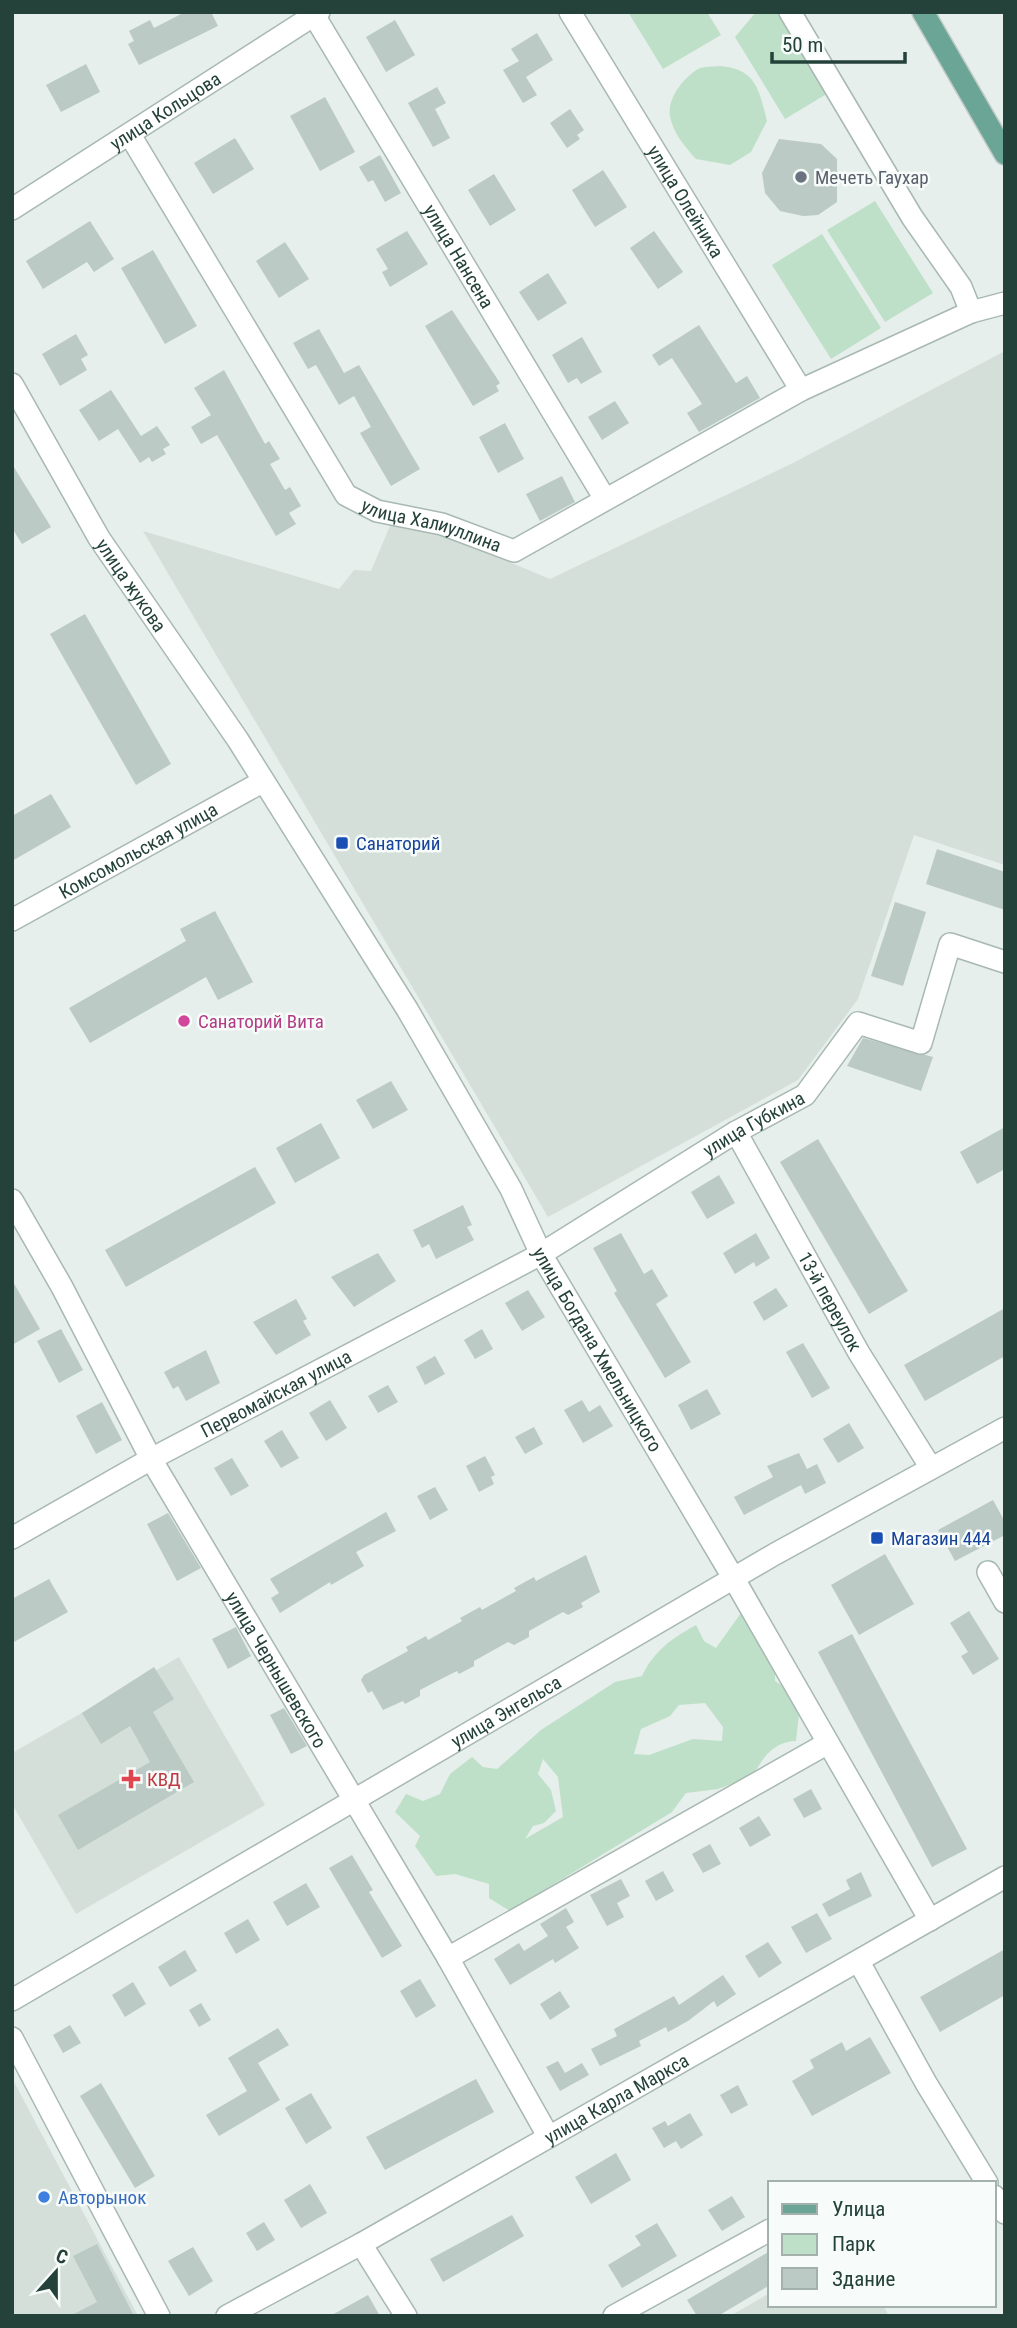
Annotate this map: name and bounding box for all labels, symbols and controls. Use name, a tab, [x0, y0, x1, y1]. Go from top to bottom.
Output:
scale bar	[772, 21, 905, 65]
text: 50 m	[782, 33, 823, 57]
street label: улица Кольцова	[106, 67, 225, 155]
street label: улица Олейника	[642, 141, 728, 262]
place label: Мечеть Гаухар	[815, 166, 929, 189]
marker: Мечеть Гаухар	[793, 169, 809, 185]
street label: улица Нансена	[418, 200, 499, 313]
street label: улица Халиуллина	[357, 494, 504, 557]
street label: улица жукова	[91, 534, 171, 636]
street label: Комсомольская улица	[55, 798, 222, 904]
place label: Санаторий	[356, 832, 440, 855]
marker: Санаторий	[334, 835, 350, 851]
place label: Санаторий Вита	[198, 1010, 324, 1033]
marker: Санаторий Вита	[176, 1013, 192, 1029]
street label: улица Губкина	[699, 1086, 809, 1162]
street label: улица Богдана Хмельницкого	[527, 1244, 667, 1456]
street label: 13-й переулок	[793, 1248, 867, 1356]
street label: Первомайская улица	[197, 1345, 355, 1443]
place label: Магазин 444	[891, 1527, 991, 1550]
marker: Магазин 444	[869, 1530, 885, 1546]
street label: улица Чернышевского	[220, 1587, 331, 1752]
street label: улица Энгельса	[447, 1671, 565, 1753]
place label: КВД	[147, 1768, 181, 1791]
marker: КВД	[121, 1769, 141, 1789]
street label: улица Карла Маркса	[540, 2049, 693, 2149]
legend	[768, 2181, 996, 2307]
place label: Авторынок	[58, 2186, 146, 2209]
marker: Авторынок	[36, 2189, 52, 2205]
text: Улица	[832, 2197, 885, 2221]
text: Парк	[832, 2232, 876, 2256]
north arrow	[21, 2237, 91, 2307]
text: С	[53, 2244, 71, 2269]
text: Здание	[832, 2267, 896, 2291]

